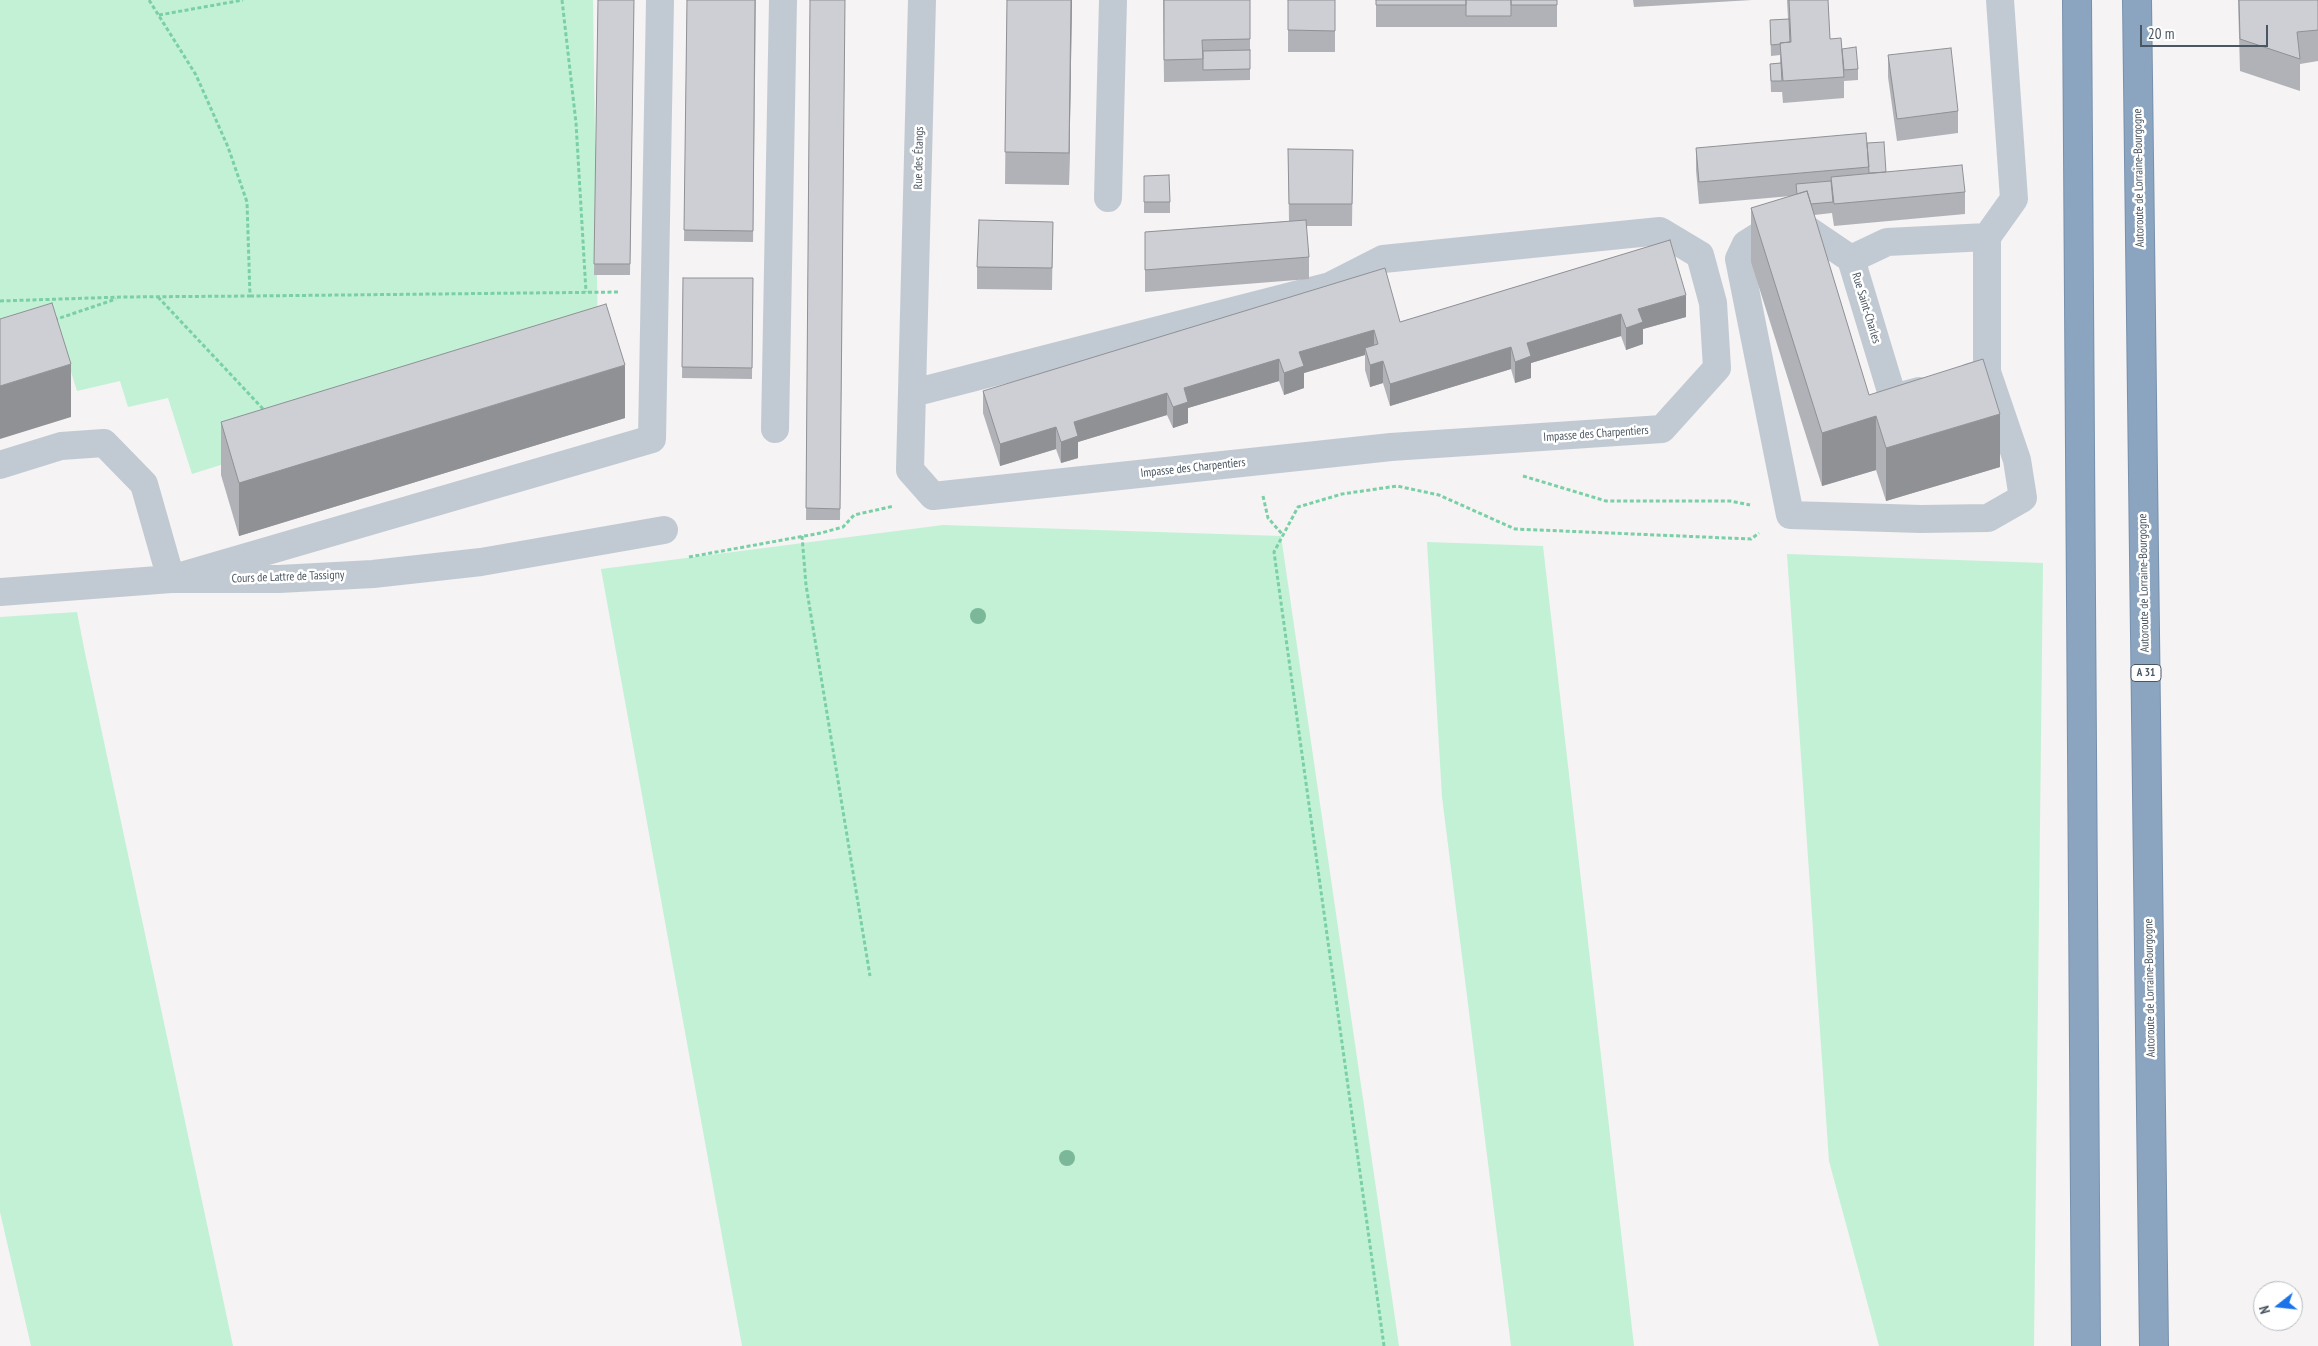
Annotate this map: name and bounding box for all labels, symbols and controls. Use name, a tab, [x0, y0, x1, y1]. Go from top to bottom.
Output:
scale bar	[2143, 15, 2270, 47]
text: 20 m	[2148, 24, 2174, 43]
street label: Autoroute de Lorraine-Bourgogne	[2131, 108, 2147, 248]
street label: Rue des Étangs	[911, 126, 927, 190]
street label: Rue Saint-Charles	[1848, 271, 1884, 345]
street label: Impasse des Charpentiers	[1543, 423, 1649, 445]
street label: Impasse des Charpentiers	[1140, 455, 1246, 481]
street label: Autoroute de Lorraine-Bourgogne	[2136, 513, 2152, 653]
street label: Cours de Lattre de Tassigny	[231, 568, 345, 586]
road number: A 31	[2131, 664, 2161, 681]
street label: Autoroute de Lorraine-Bourgogne	[2142, 918, 2158, 1058]
north arrow	[2253, 1281, 2303, 1331]
text: N	[2255, 1304, 2274, 1316]

